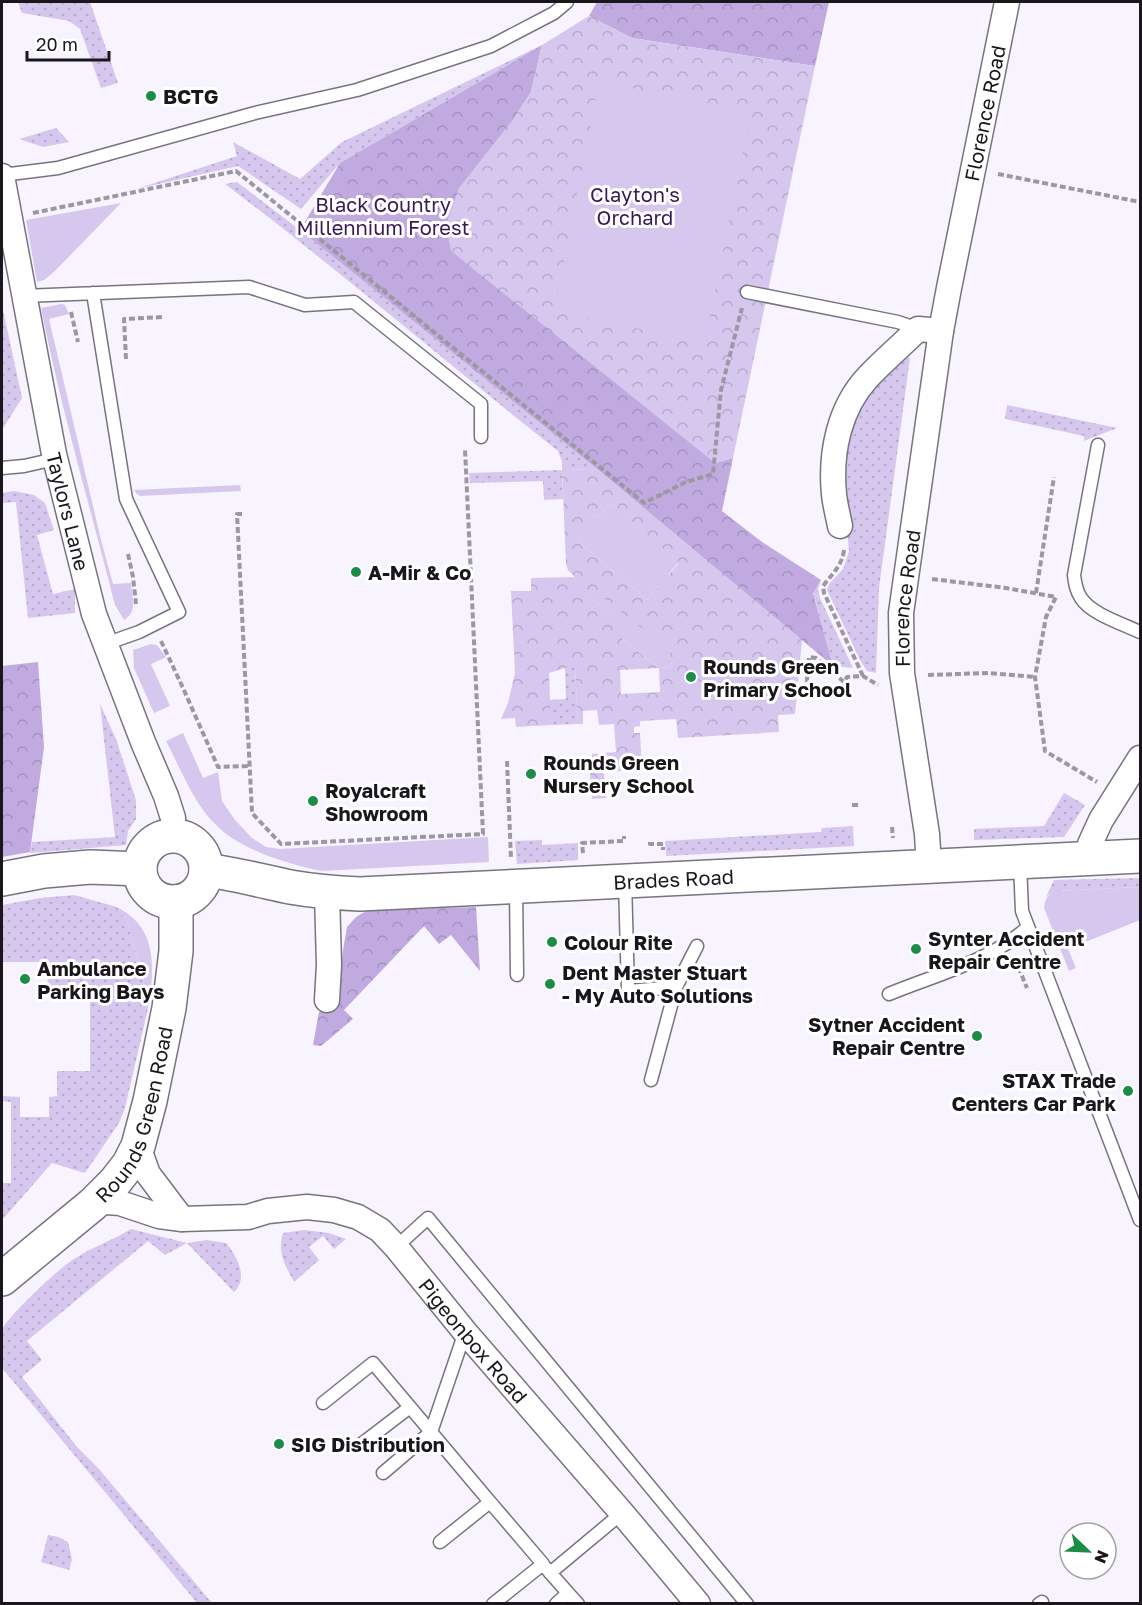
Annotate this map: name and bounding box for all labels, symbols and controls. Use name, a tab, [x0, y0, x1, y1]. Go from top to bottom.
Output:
scale bar	[27, 24, 110, 62]
text: 20 m	[36, 33, 78, 55]
street label: Florence Road	[959, 43, 1010, 183]
place label: BCTG	[163, 84, 218, 108]
marker: BCTG	[144, 89, 158, 103]
park label: Clayton's Orchard	[590, 182, 680, 229]
park label: Black Country Millennium Forest	[296, 192, 470, 239]
street label: Taylors Lane	[42, 450, 95, 573]
street label: Florence Road	[888, 528, 925, 667]
place label: A-Mir & Co	[368, 560, 471, 584]
marker: A-Mir & Co	[349, 565, 363, 579]
place label: Rounds Green Primary School	[703, 654, 852, 701]
marker: Rounds Green Primary School	[684, 670, 698, 684]
place label: Rounds Green Nursery School	[543, 750, 694, 797]
marker: Rounds Green Nursery School	[524, 767, 538, 781]
place label: Royalcraft Showroom	[325, 778, 428, 825]
marker: Royalcraft Showroom	[306, 794, 320, 808]
street label: Brades Road	[613, 864, 734, 894]
place label: Synter Accident Repair Centre	[928, 926, 1085, 973]
place label: Colour Rite	[564, 930, 673, 954]
marker: Colour Rite	[545, 935, 559, 949]
marker: Synter Accident Repair Centre	[909, 942, 923, 956]
place label: Ambulance Parking Bays	[37, 956, 164, 1003]
place label: Dent Master Stuart - My Auto Solutions	[562, 960, 753, 1007]
marker: Ambulance Parking Bays	[18, 972, 32, 986]
marker: Dent Master Stuart - My Auto Solutions	[543, 977, 557, 991]
place label: Sytner Accident Repair Centre	[808, 1012, 965, 1059]
street label: Rounds Green Road	[90, 1024, 177, 1207]
marker: Sytner Accident Repair Centre	[970, 1029, 984, 1043]
place label: STAX Trade Centers Car Park	[951, 1068, 1116, 1115]
marker: STAX Trade Centers Car Park	[1121, 1084, 1135, 1098]
street label: Pigeonbox Road	[414, 1273, 533, 1408]
place label: SIG Distribution	[291, 1432, 445, 1456]
marker: SIG Distribution	[272, 1437, 286, 1451]
north arrow	[1058, 1521, 1118, 1581]
text: N	[1090, 1547, 1113, 1566]

